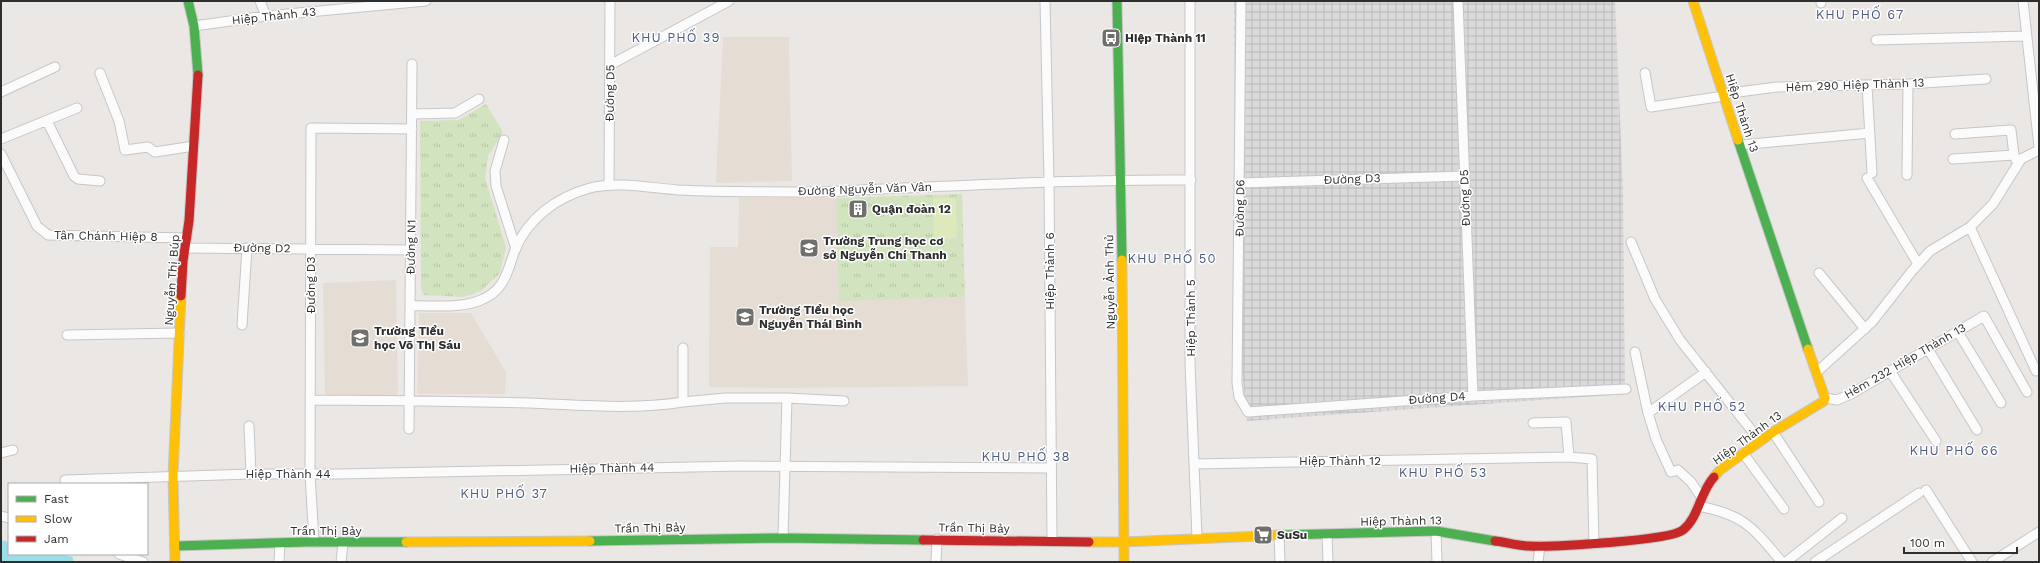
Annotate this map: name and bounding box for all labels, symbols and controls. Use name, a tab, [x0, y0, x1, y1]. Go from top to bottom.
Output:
street label: Hiệp Thành 43	[231, 5, 317, 27]
district label: KHU PHỐ 67	[1816, 5, 1904, 22]
bus stop icon: Hiệp Thành 11	[1100, 27, 1122, 49]
district label: KHU PHỐ 39	[632, 28, 720, 45]
place label: Hiệp Thành 11	[1125, 31, 1206, 45]
street label: Đường D5	[603, 64, 617, 122]
street label: Hiệp Thành 13	[1723, 72, 1761, 154]
street label: Hẻm 290 Hiệp Thành 13	[1785, 76, 1925, 94]
street label: Đường D5	[1457, 169, 1473, 227]
street label: Đường D3	[1323, 171, 1381, 187]
street label: Đường D6	[1233, 179, 1247, 237]
street label: Đường Nguyễn Văn Vân	[798, 180, 932, 198]
building icon: Quận đoàn 12	[847, 198, 869, 220]
place label: Quận đoàn 12	[872, 202, 951, 216]
street label: Đường N1	[404, 219, 418, 275]
street label: Tân Chánh Hiệp 8	[54, 228, 158, 244]
street label: Hiệp Thành 6	[1043, 232, 1057, 310]
street label: Nguyễn Thị Búp	[162, 234, 182, 326]
place label: Trường Trung học cơ sở Nguyễn Chí Thanh	[823, 234, 947, 262]
street label: Nguyễn Ảnh Thủ	[1102, 234, 1118, 330]
school or university icon: Trường Trung học cơ sở Nguyễn Chí Thanh	[798, 237, 820, 259]
street label: Đường D2	[233, 241, 291, 255]
district label: KHU PHỐ 50	[1128, 249, 1217, 266]
street label: Đường D3	[304, 256, 318, 314]
street label: Hiệp Thành 5	[1184, 279, 1198, 357]
place label: Trường Tiểu học Nguyễn Thái Bình	[759, 303, 862, 331]
school or university icon: Trường Tiểu học Nguyễn Thái Bình	[734, 306, 756, 328]
street label: Hẻm 232 Hiệp Thành 13	[1842, 320, 1968, 402]
place label: Trường Tiểu học Võ Thị Sáu	[374, 324, 461, 352]
school or university icon: Trường Tiểu học Võ Thị Sáu	[349, 327, 371, 349]
street label: Đường D4	[1408, 389, 1466, 407]
district label: KHU PHỐ 52	[1658, 397, 1746, 414]
street label: Hiệp Thành 13	[1710, 408, 1784, 468]
district label: KHU PHỐ 66	[1909, 441, 1999, 458]
district label: KHU PHỐ 38	[982, 447, 1070, 464]
street label: Hiệp Thành 12	[1299, 454, 1381, 468]
street label: Hiệp Thành 44	[569, 460, 655, 476]
district label: KHU PHỐ 53	[1399, 463, 1487, 480]
street label: Hiệp Thành 44	[245, 467, 331, 481]
legend	[8, 483, 148, 555]
district label: KHU PHỐ 37	[460, 484, 548, 501]
text: Fast	[44, 492, 69, 506]
text: Slow	[44, 512, 72, 526]
street label: Hiệp Thành 13	[1360, 513, 1442, 529]
street label: Trần Thị Bảy	[614, 520, 687, 536]
street label: Trần Thị Bảy	[938, 520, 1011, 536]
street label: Trần Thị Bảy	[290, 524, 362, 538]
supermarket icon: SuSu	[1252, 524, 1274, 546]
place label: SuSu	[1277, 528, 1307, 542]
scale bar	[1904, 529, 2017, 555]
text: Jam	[44, 532, 69, 546]
text: 100 m	[1910, 536, 1945, 550]

